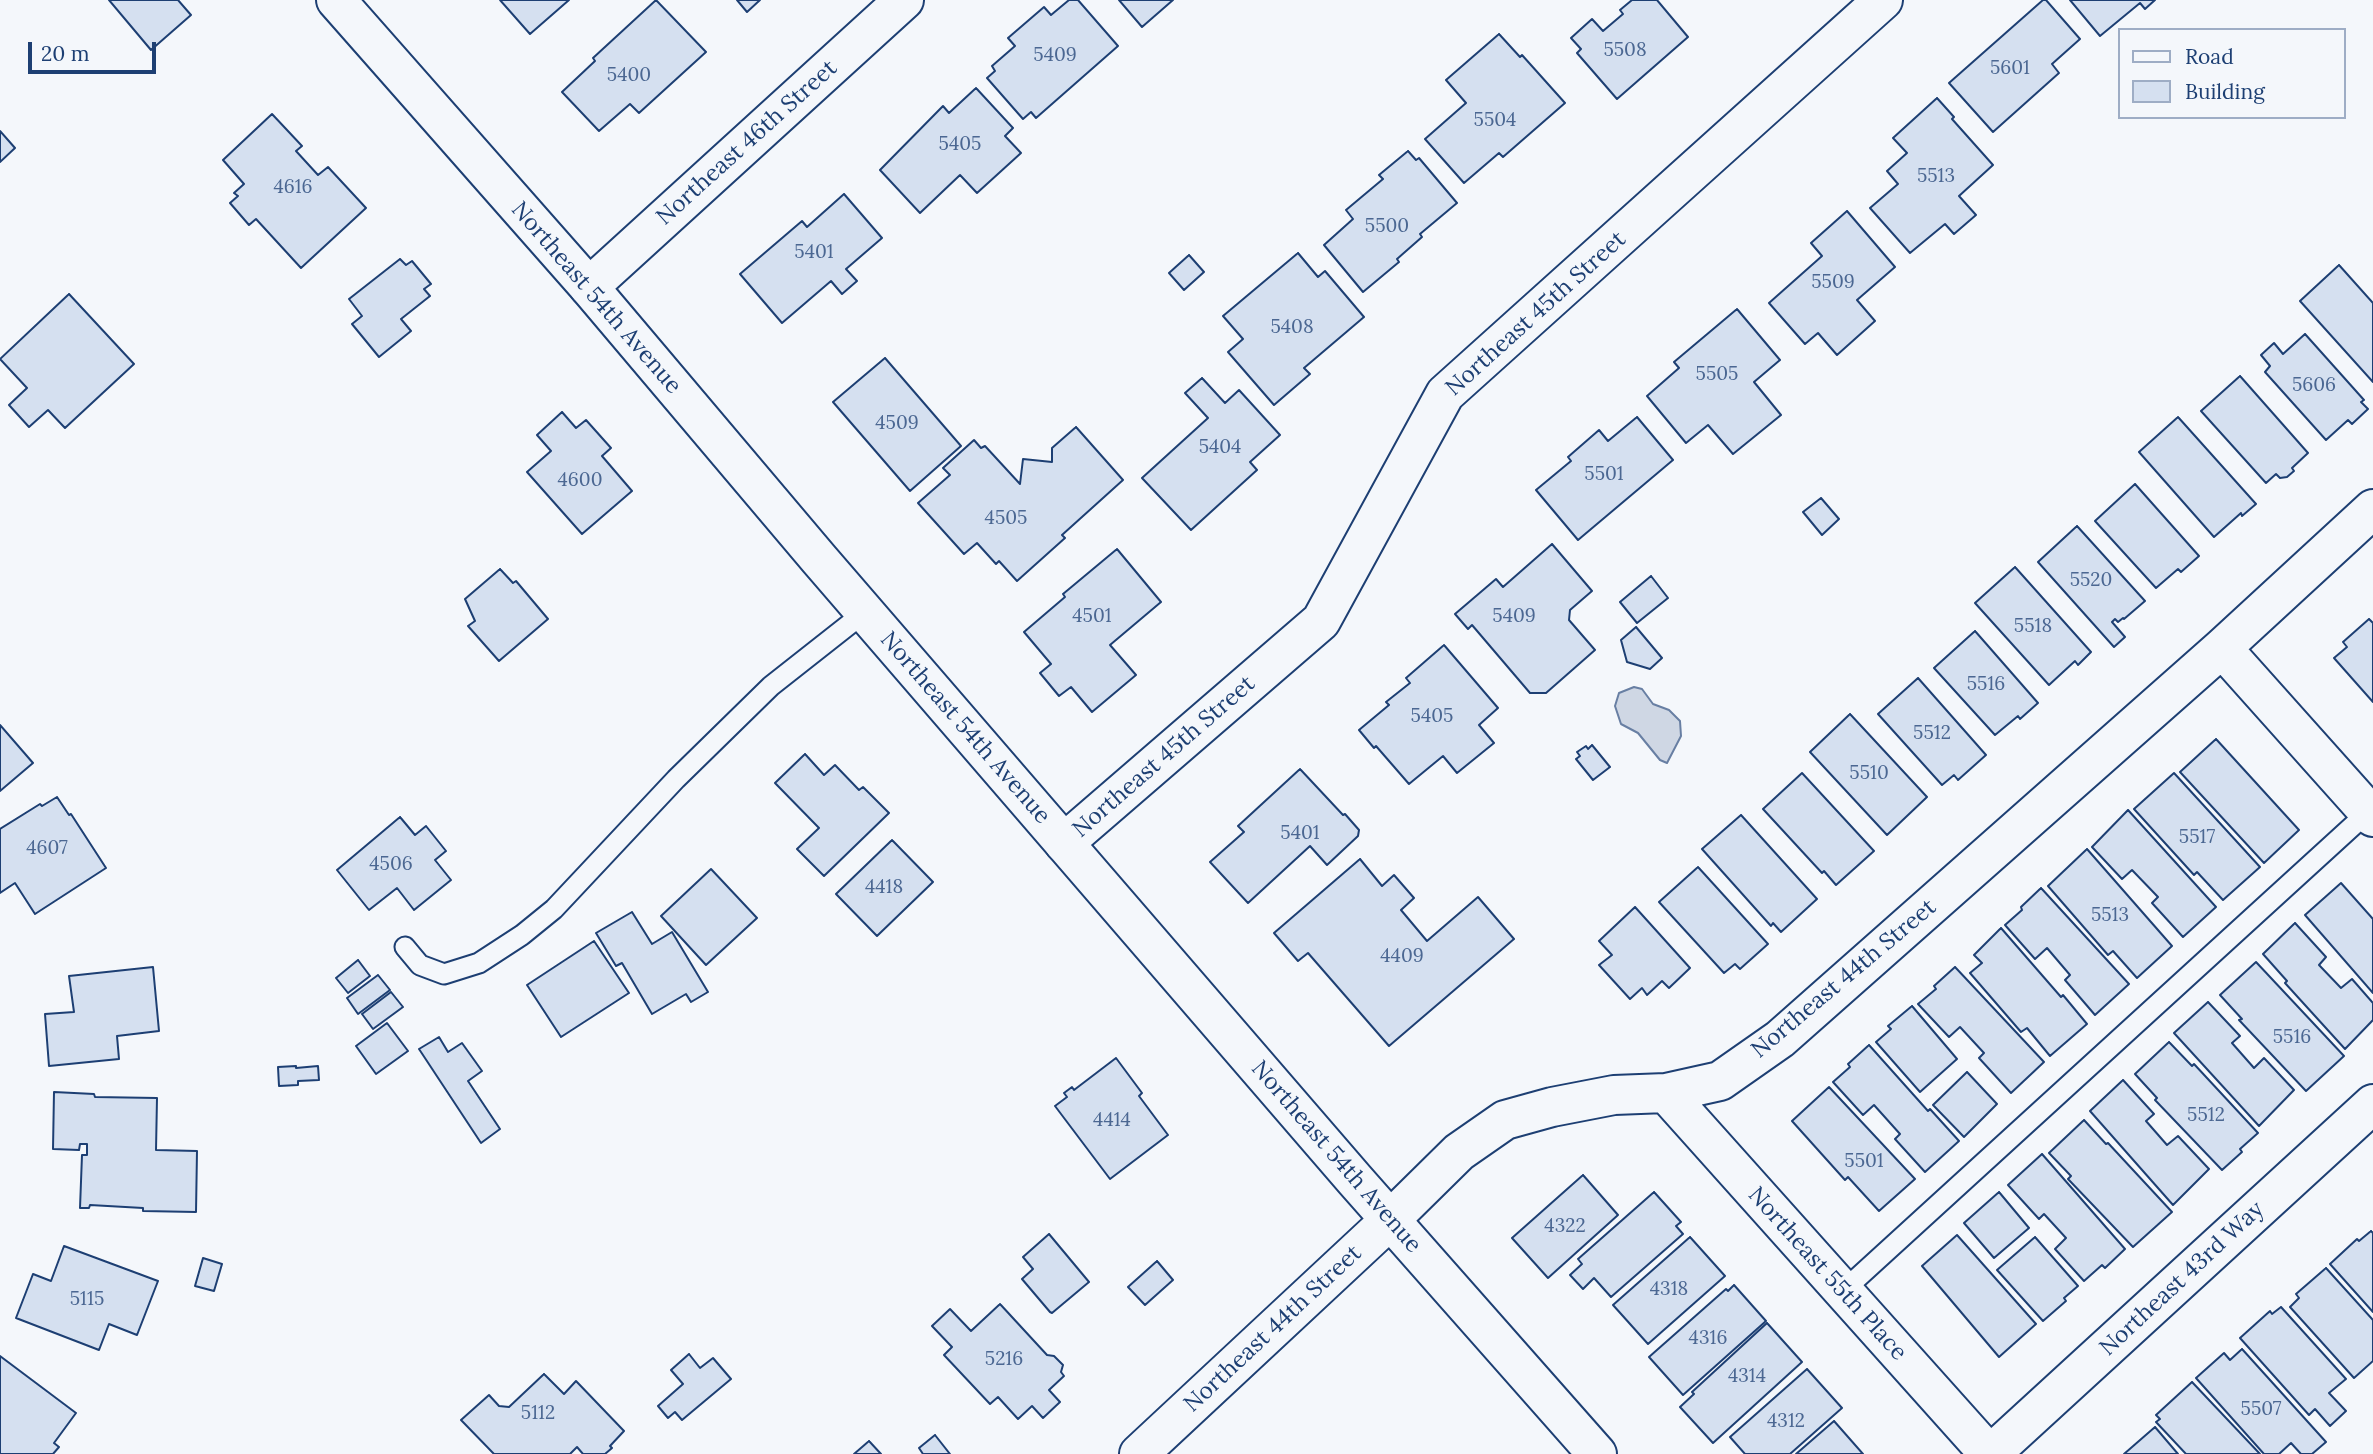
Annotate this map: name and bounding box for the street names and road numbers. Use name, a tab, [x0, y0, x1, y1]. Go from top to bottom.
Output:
street label: Northeast 46th Street	[651, 55, 843, 231]
street label: Northeast 54th Avenue	[505, 196, 687, 400]
street label: Northeast 45th Street	[1440, 226, 1632, 402]
street label: Northeast 54th Avenue	[874, 626, 1056, 830]
street label: Northeast 45th Street	[1067, 670, 1261, 844]
street label: Northeast 44th Street	[1746, 894, 1942, 1064]
street label: Northeast 54th Avenue	[1245, 1055, 1427, 1259]
street label: Northeast 55th Place	[1742, 1182, 1912, 1366]
street label: Northeast 43rd Way	[2094, 1196, 2270, 1362]
street label: Northeast 44th Street	[1179, 1240, 1367, 1418]

